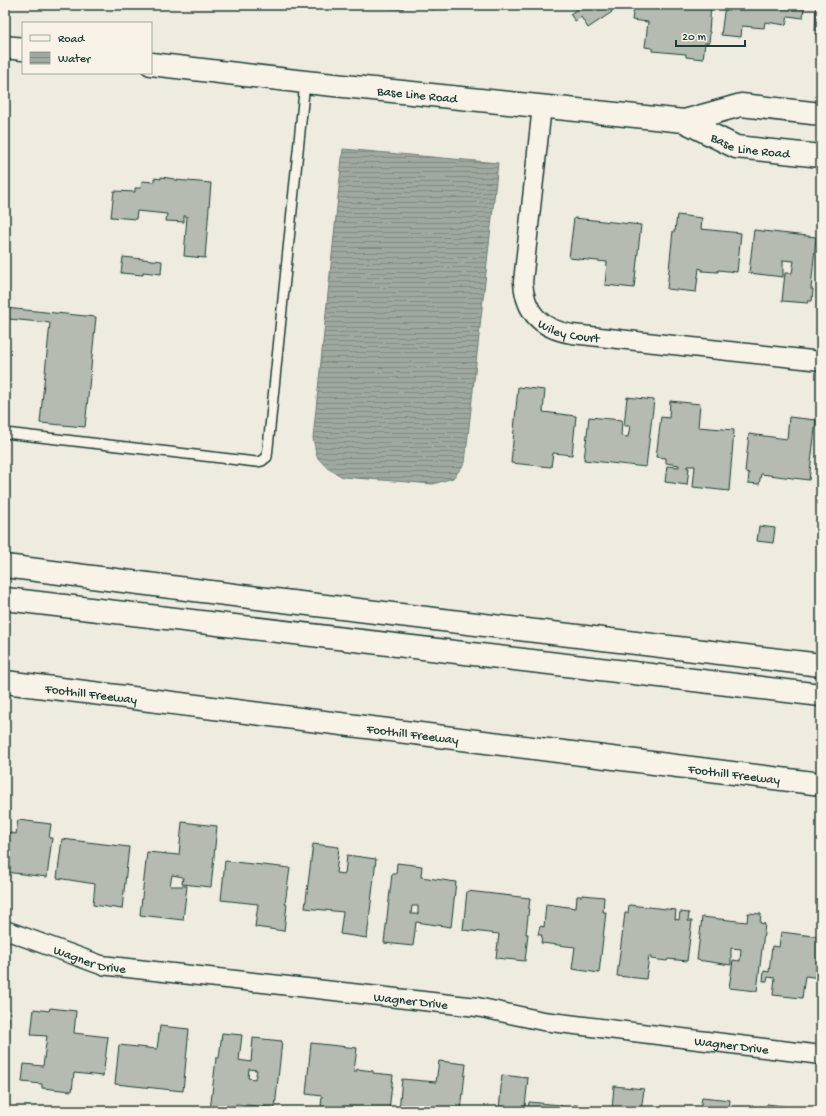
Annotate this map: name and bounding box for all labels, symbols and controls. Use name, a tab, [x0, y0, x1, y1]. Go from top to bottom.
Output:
legend	[22, 22, 152, 74]
scale bar	[676, 22, 745, 48]
text: 20 m	[682, 31, 707, 45]
text: Road	[58, 33, 85, 47]
text: Water	[58, 53, 92, 67]
street label: Base Line Road	[375, 84, 459, 108]
street label: Base Line Road	[707, 130, 792, 163]
street label: Wiley Court	[534, 317, 602, 347]
street label: Foothill Freeway	[43, 682, 138, 709]
street label: Foothill Freeway	[365, 722, 460, 749]
street label: Foothill Freeway	[686, 762, 781, 789]
street label: Wagner Drive	[51, 943, 127, 978]
street label: Wagner Drive	[373, 991, 449, 1014]
street label: Wagner Drive	[693, 1035, 770, 1059]

